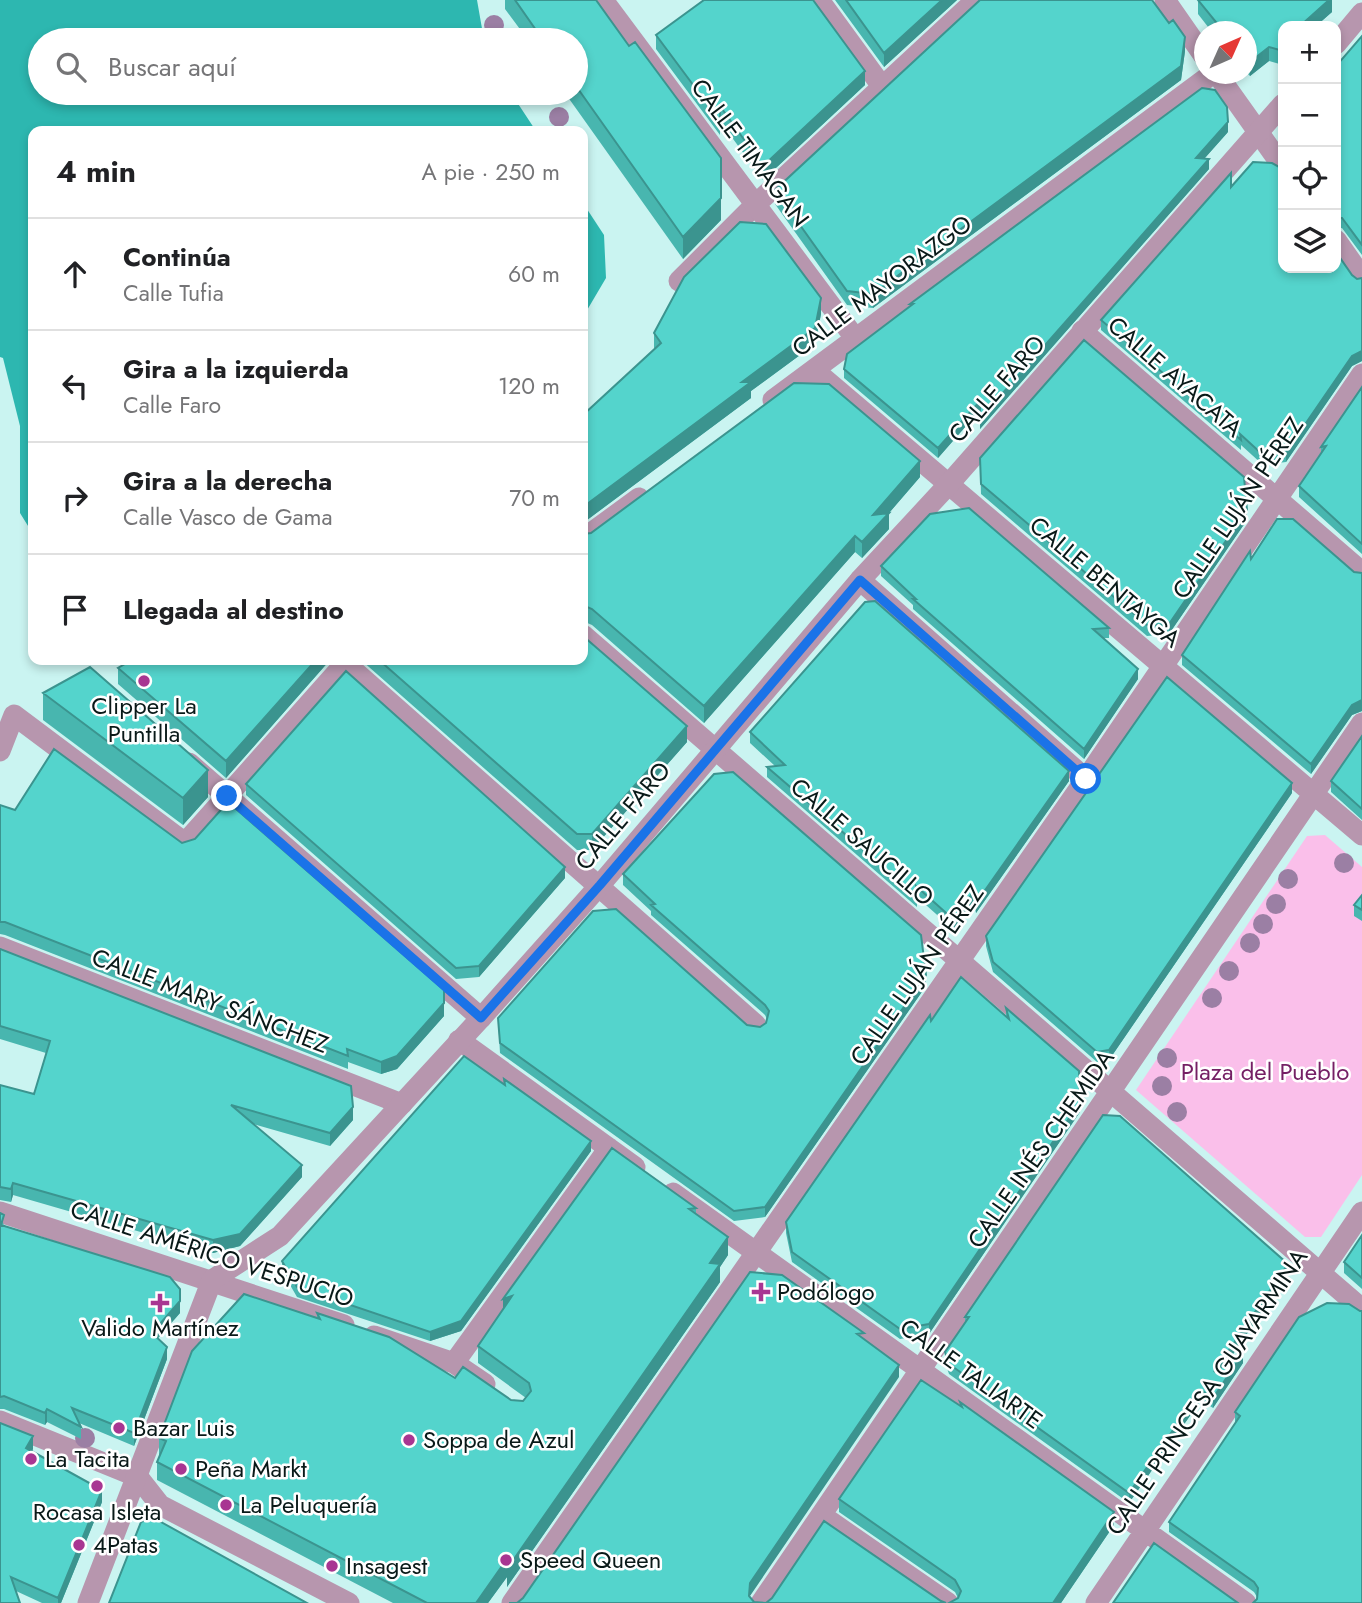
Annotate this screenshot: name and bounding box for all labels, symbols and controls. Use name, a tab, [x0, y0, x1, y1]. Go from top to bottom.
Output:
north arrow	[1194, 21, 1257, 84]
map controls	[1278, 21, 1341, 273]
button: +	[1278, 21, 1341, 84]
search box	[28, 28, 588, 105]
icon: search	[52, 48, 90, 86]
text: Buscar aquí	[108, 48, 236, 86]
street label: CALLE TIMAGAN	[683, 71, 818, 234]
button: −	[1278, 84, 1341, 147]
button: locate	[1278, 147, 1341, 210]
text: 4 min	[56, 150, 136, 193]
text: A pie · 250 m	[422, 155, 560, 189]
street label: CALLE MAYORAZGO	[784, 206, 979, 365]
button: layers	[1278, 210, 1341, 273]
text: Continúa	[123, 238, 231, 276]
icon: ahead	[56, 255, 94, 293]
text: 60 m	[508, 257, 560, 291]
text: Calle Tufia	[123, 276, 224, 310]
street label: CALLE AYACATA	[1100, 308, 1251, 445]
street label: CALLE FARO	[940, 327, 1053, 450]
text: Gira a la izquierda	[123, 350, 349, 388]
icon: left	[56, 367, 94, 405]
text: 120 m	[498, 369, 560, 403]
text: Calle Faro	[123, 388, 221, 422]
street label: CALLE LUJÁN PÉREZ	[1163, 410, 1312, 606]
text: Gira a la derecha	[123, 462, 332, 500]
icon: right	[56, 479, 94, 517]
text: 70 m	[509, 481, 560, 515]
text: Calle Vasco de Gama	[123, 500, 333, 534]
street label: CALLE BENTAYGA	[1022, 508, 1189, 656]
icon: arrive	[56, 591, 94, 629]
text: Llegada al destino	[123, 591, 344, 629]
marker: Clipper La Puntilla	[136, 673, 152, 689]
place label: Clipper La Puntilla	[91, 688, 197, 751]
street label: CALLE FARO	[567, 754, 679, 878]
route start	[1070, 763, 1101, 794]
street label: CALLE SAUCILLO	[783, 769, 942, 914]
route end	[211, 780, 242, 811]
street label: CALLE LUJÁN PÉREZ	[841, 877, 992, 1072]
street label: CALLE MARY SÁNCHEZ	[87, 939, 334, 1062]
street label: CALLE INÉS CHEMIDA	[959, 1042, 1123, 1255]
park label: Plaza del Pueblo	[1181, 1054, 1349, 1089]
street label: CALLE AMÉRICO VESPUCIO	[66, 1191, 358, 1316]
street label: CALLE PRINCESA GUAYARMINA	[1097, 1241, 1316, 1542]
place label: Podólogo	[777, 1274, 875, 1309]
marker: Podólogo	[751, 1282, 771, 1302]
marker: Valido Martínez	[152, 1295, 168, 1311]
place label: Valido Martínez	[81, 1310, 239, 1345]
street label: CALLE TALIARTE	[893, 1310, 1050, 1437]
place label: Bazar Luis	[133, 1410, 235, 1445]
marker: Bazar Luis	[111, 1420, 127, 1436]
place label: Soppa de Azul	[423, 1422, 575, 1457]
marker: Soppa de Azul	[401, 1432, 417, 1448]
place label: La Tacita	[45, 1441, 130, 1476]
marker: La Tacita	[23, 1451, 39, 1467]
place label: Peña Markt	[195, 1451, 307, 1486]
marker: Peña Markt	[173, 1461, 189, 1477]
marker: Rocasa Isleta	[89, 1478, 105, 1494]
place label: La Peluquería	[240, 1487, 377, 1522]
place label: Rocasa Isleta	[33, 1494, 161, 1529]
marker: La Peluquería	[218, 1497, 234, 1513]
place label: 4Patas	[93, 1527, 158, 1562]
marker: 4Patas	[71, 1537, 87, 1553]
place label: Speed Queen	[520, 1542, 661, 1577]
place label: Insagest	[346, 1548, 427, 1583]
marker: Speed Queen	[498, 1552, 514, 1568]
marker: Insagest	[324, 1558, 340, 1574]

